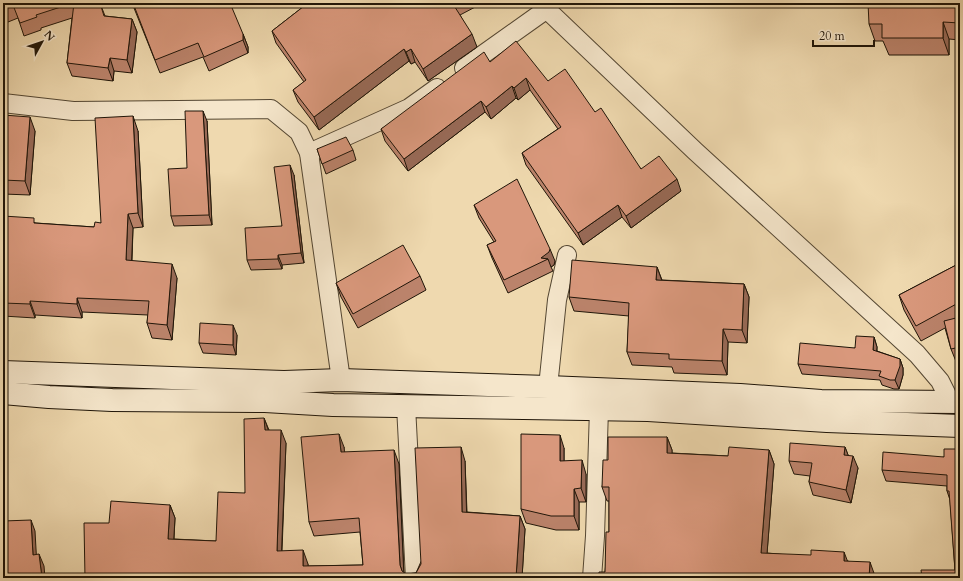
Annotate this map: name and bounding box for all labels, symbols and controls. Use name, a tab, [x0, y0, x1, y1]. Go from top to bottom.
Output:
north arrow	[22, 22, 62, 62]
scale bar	[813, 22, 874, 48]
text: N	[40, 27, 58, 45]
text: 20 m	[819, 28, 846, 44]

